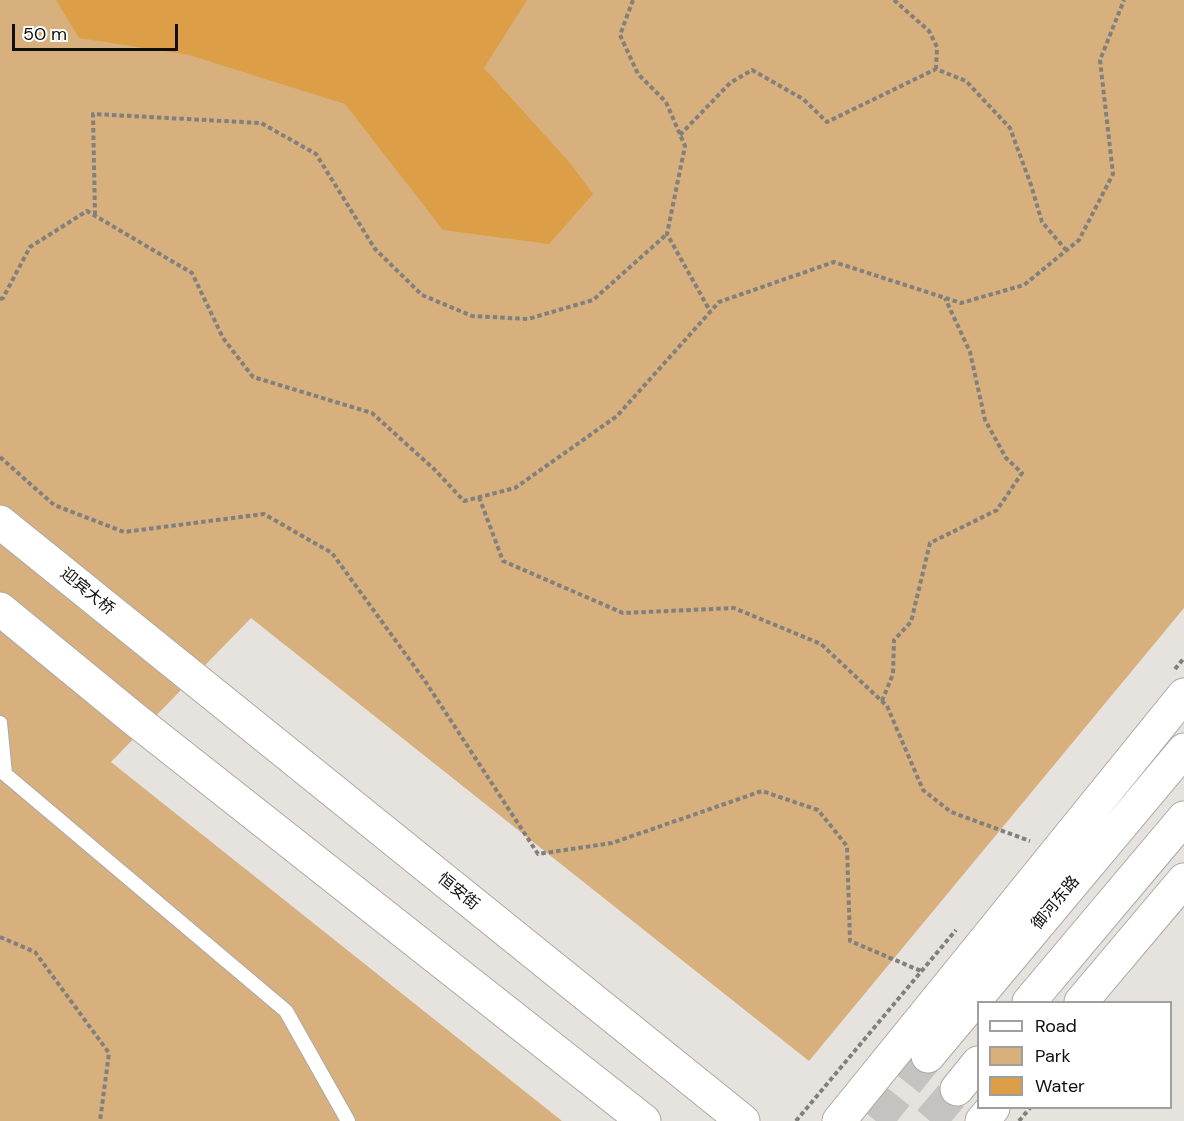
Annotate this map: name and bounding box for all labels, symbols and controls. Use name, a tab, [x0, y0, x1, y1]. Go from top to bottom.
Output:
scale bar	[15, 12, 182, 50]
text: 50 m	[23, 22, 67, 46]
street label: 迎宾大桥	[56, 564, 118, 620]
street label: 恒安街	[433, 869, 483, 915]
street label: 御河东路	[1028, 872, 1084, 934]
legend	[977, 1001, 1172, 1109]
text: Road	[1035, 1014, 1077, 1038]
text: Park	[1035, 1044, 1071, 1068]
text: Water	[1035, 1074, 1085, 1098]

